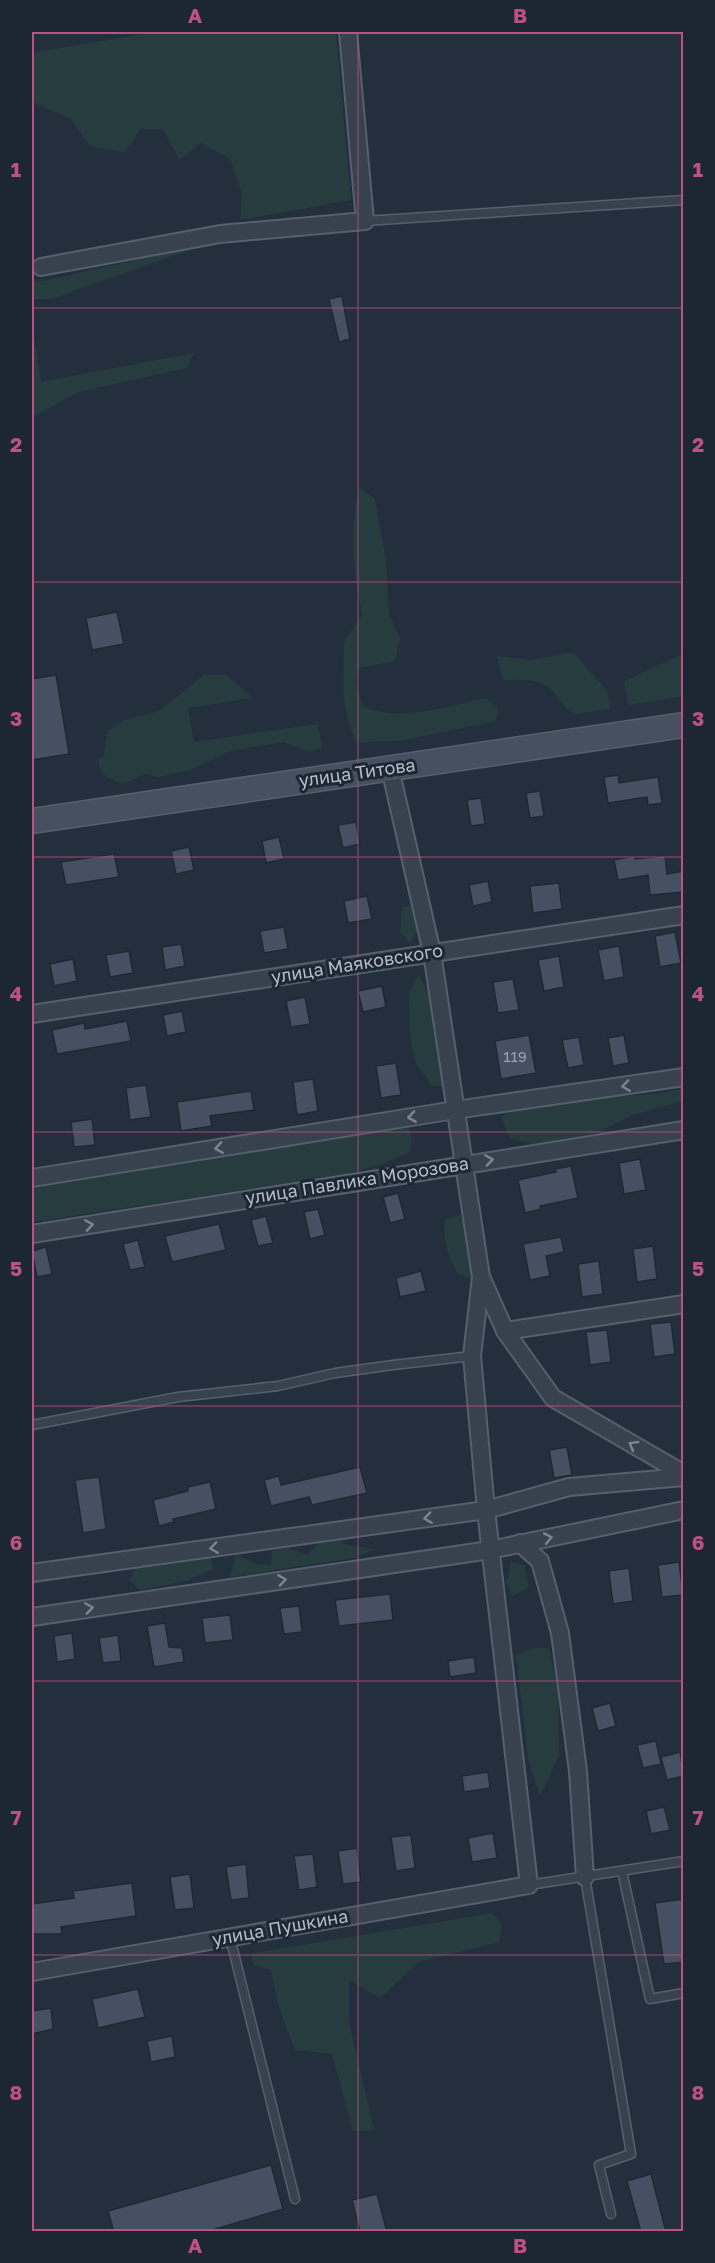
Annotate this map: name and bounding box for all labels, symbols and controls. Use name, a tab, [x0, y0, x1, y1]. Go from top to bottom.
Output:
text: A	[188, 3, 202, 27]
text: B	[513, 3, 527, 27]
text: 1	[11, 157, 21, 181]
text: 1	[693, 157, 703, 181]
text: 2	[10, 432, 22, 456]
text: 2	[692, 432, 704, 456]
text: 3	[10, 706, 22, 730]
text: 3	[692, 706, 704, 730]
street label: улица Титова	[297, 753, 417, 791]
street label: улица Маяковского	[269, 939, 444, 987]
text: 4	[10, 981, 22, 1005]
text: 4	[692, 981, 704, 1005]
house number: 119	[503, 1047, 527, 1065]
one-way arrow	[621, 1079, 630, 1091]
one-way arrow	[407, 1110, 417, 1123]
one-way arrow	[215, 1141, 225, 1154]
street label: улица Павлика Морозова	[243, 1151, 470, 1209]
one-way arrow	[484, 1154, 494, 1166]
one-way arrow	[84, 1219, 94, 1232]
text: 5	[10, 1256, 22, 1280]
text: 5	[692, 1256, 704, 1280]
one-way arrow	[629, 1440, 639, 1452]
one-way arrow	[423, 1512, 433, 1524]
text: 6	[10, 1530, 22, 1554]
text: 6	[692, 1530, 704, 1554]
one-way arrow	[542, 1532, 552, 1545]
one-way arrow	[209, 1541, 219, 1553]
one-way arrow	[278, 1574, 287, 1586]
one-way arrow	[85, 1603, 94, 1615]
text: 7	[11, 1805, 22, 1829]
text: 7	[693, 1805, 704, 1829]
street label: улица Пушкина	[210, 1904, 350, 1950]
text: 8	[10, 2080, 22, 2104]
text: 8	[692, 2080, 704, 2104]
text: A	[188, 2233, 202, 2257]
text: B	[513, 2233, 527, 2257]

